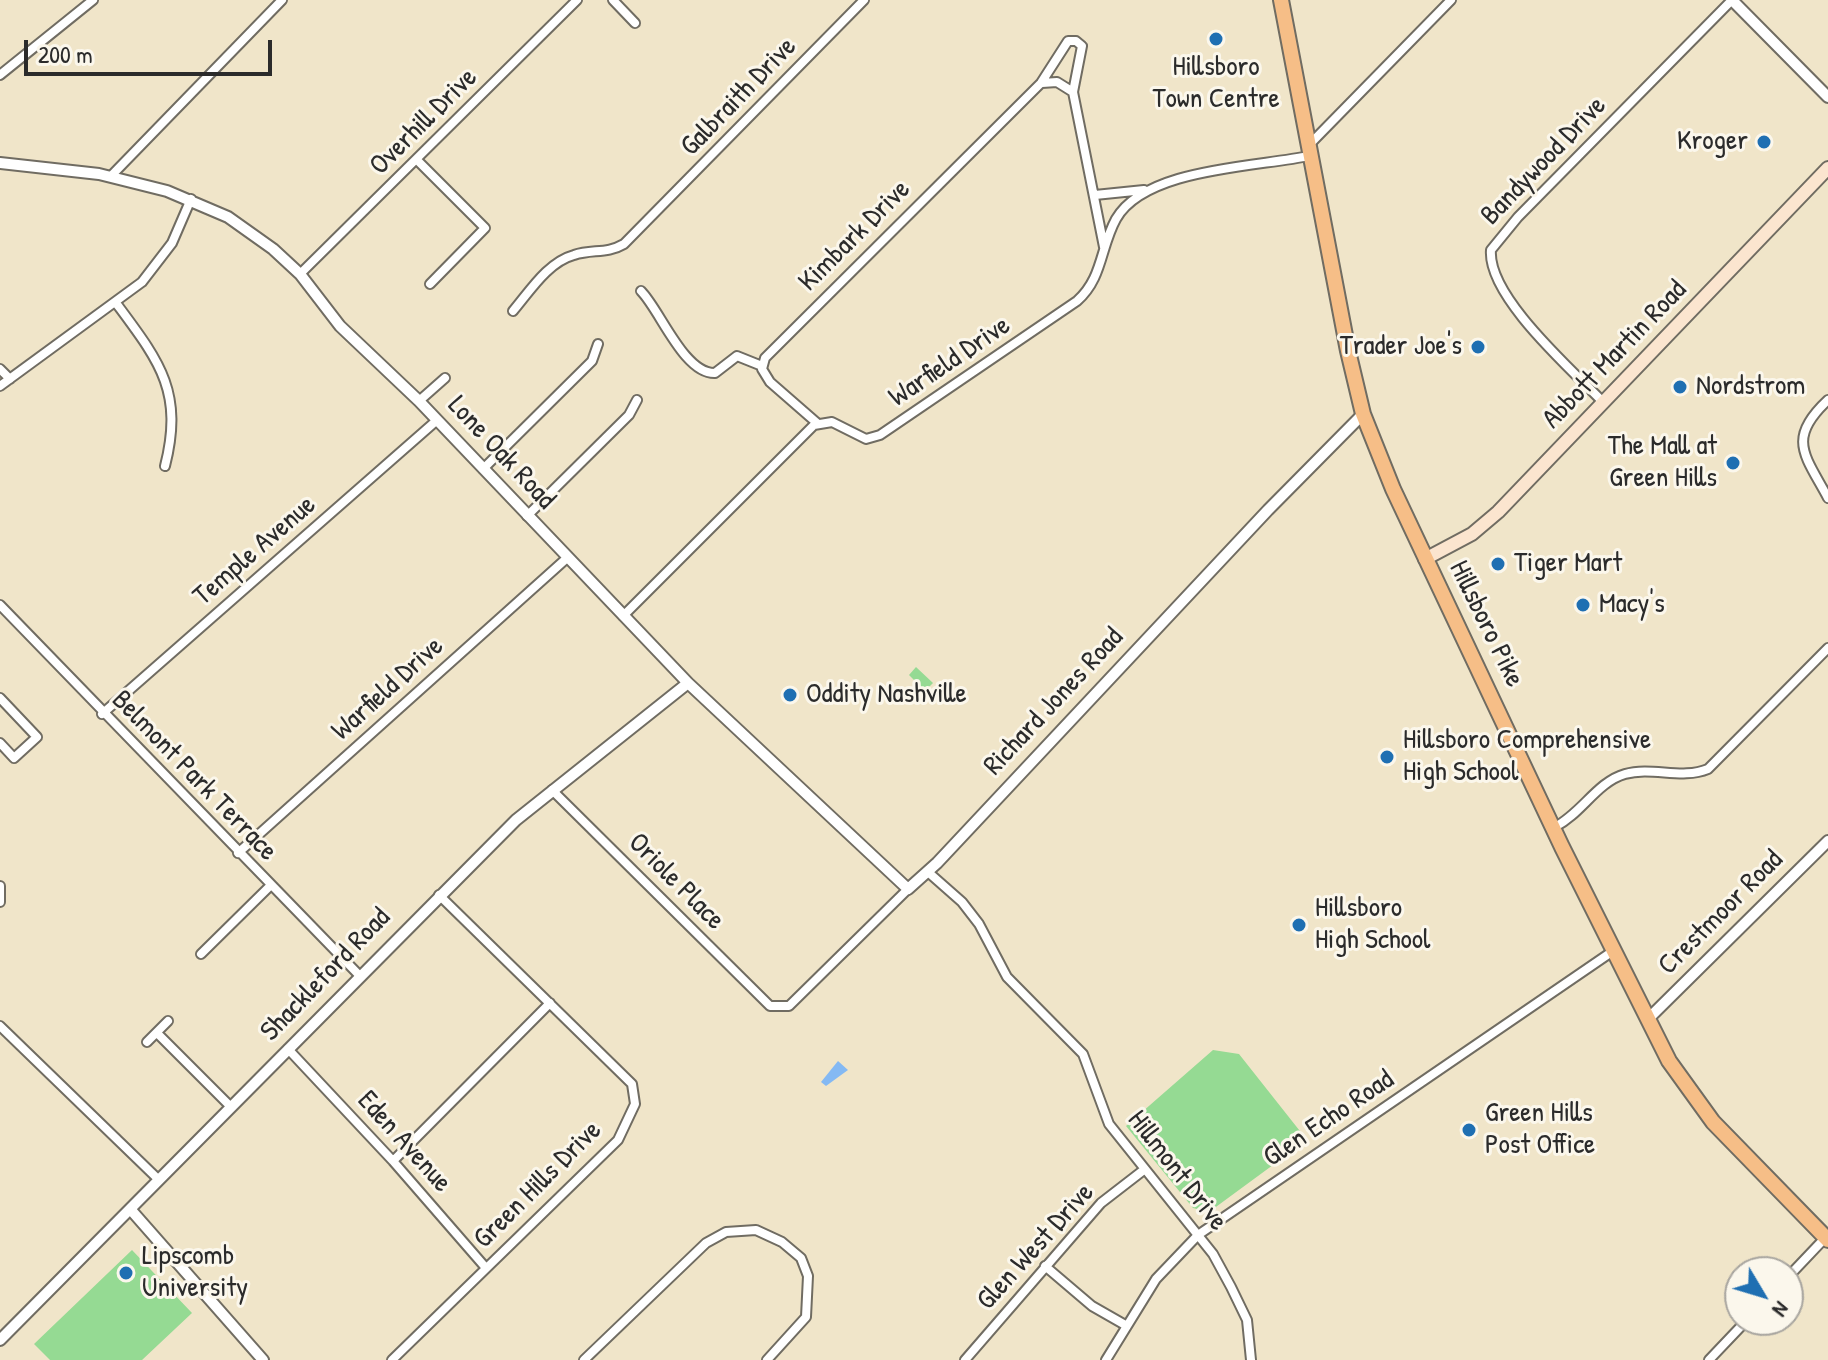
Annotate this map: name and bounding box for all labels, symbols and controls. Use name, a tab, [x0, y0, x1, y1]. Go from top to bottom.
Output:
scale bar	[28, 24, 276, 74]
marker: Hillsboro Town Centre	[1207, 30, 1225, 48]
street label: Galbraith Drive	[674, 31, 804, 163]
text: 200 m	[38, 38, 93, 70]
place label: Hillsboro Town Centre	[1152, 51, 1280, 117]
street label: Overhill Drive	[363, 61, 485, 183]
street label: Bandywood Drive	[1474, 90, 1614, 232]
place label: Kroger	[1677, 125, 1748, 159]
marker: Kroger	[1755, 133, 1773, 151]
street label: Kimbark Drive	[792, 173, 918, 299]
street label: Abbott Martin Road	[1536, 274, 1694, 436]
street label: Warfield Drive	[883, 309, 1017, 415]
place label: Trader Joe's	[1340, 330, 1462, 364]
marker: Trader Joe's	[1469, 338, 1487, 356]
place label: Nordstrom	[1696, 370, 1805, 404]
marker: Nordstrom	[1671, 378, 1689, 396]
street label: Lone Oak Road	[440, 389, 562, 517]
place label: The Mall at Green Hills	[1608, 430, 1717, 496]
marker: The Mall at Green Hills	[1724, 454, 1742, 472]
street label: Temple Avenue	[187, 489, 323, 613]
place label: Tiger Mart	[1514, 547, 1622, 581]
street label: Hillsboro Pike	[1441, 555, 1531, 693]
marker: Tiger Mart	[1489, 555, 1507, 573]
place label: Macy's	[1599, 588, 1665, 622]
marker: Macy's	[1574, 596, 1592, 614]
street label: Richard Jones Road	[977, 621, 1131, 783]
street label: Warfield Drive	[325, 630, 451, 748]
place label: Oddity Nashville	[806, 678, 967, 712]
street label: Belmont Park Terrace	[104, 684, 284, 868]
marker: Oddity Nashville	[781, 686, 799, 704]
place label: Hillsboro Comprehensive High School	[1403, 724, 1651, 790]
marker: Hillsboro Comprehensive High School	[1378, 748, 1396, 766]
street label: Oriole Place	[621, 827, 731, 937]
street label: Crestmoor Road	[1652, 844, 1790, 982]
place label: Hillsboro High School	[1315, 892, 1431, 958]
street label: Shackleford Road	[254, 901, 398, 1049]
marker: Hillsboro High School	[1290, 916, 1308, 934]
street label: Glen Echo Road	[1258, 1063, 1400, 1175]
street label: Eden Avenue	[350, 1084, 458, 1200]
place label: Green Hills Post Office	[1485, 1097, 1595, 1163]
street label: Hillmont Drive	[1120, 1104, 1234, 1238]
street label: Green Hills Drive	[467, 1114, 609, 1256]
marker: Green Hills Post Office	[1460, 1121, 1478, 1139]
street label: Glen West Drive	[970, 1177, 1102, 1317]
place label: Lipscomb University	[142, 1240, 248, 1306]
north arrow	[1724, 1256, 1804, 1336]
marker: Lipscomb University	[117, 1264, 135, 1282]
text: N	[1766, 1296, 1797, 1323]

